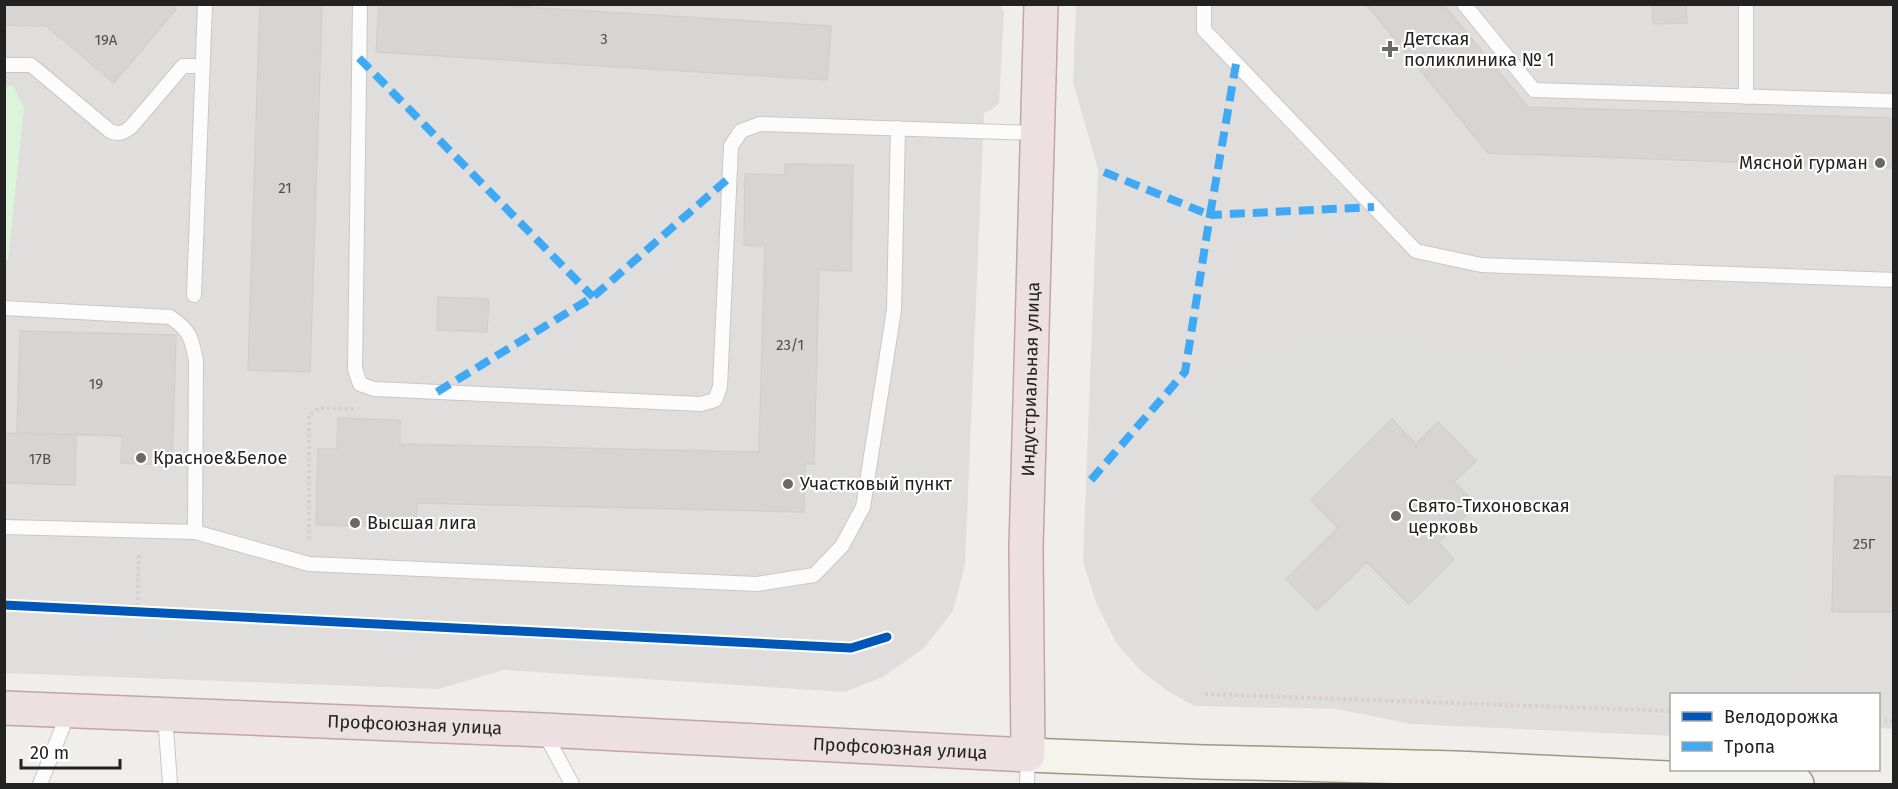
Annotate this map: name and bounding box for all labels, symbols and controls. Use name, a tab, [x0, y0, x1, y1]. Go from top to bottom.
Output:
place label: Детская поликлиника № 1	[1403, 28, 1555, 71]
house number: 3	[600, 30, 608, 48]
house number: 19А	[95, 31, 118, 49]
marker: Детская поликлиника № 1	[1381, 40, 1399, 58]
place label: Мясной гурман	[1739, 152, 1868, 174]
marker: Мясной гурман	[1873, 156, 1887, 170]
house number: 21	[278, 179, 292, 197]
street label: Индустриальная улица	[1017, 281, 1044, 477]
house number: 23/1	[776, 336, 804, 354]
house number: 19	[89, 375, 103, 393]
place label: Красное&Белое	[153, 447, 287, 469]
house number: 17В	[29, 450, 51, 468]
marker: Красное&Белое	[134, 451, 148, 465]
place label: Участковый пункт	[800, 473, 953, 495]
marker: Участковый пункт	[781, 477, 795, 491]
place label: Свято-Тихоновская церковь	[1408, 495, 1570, 538]
marker: Свято-Тихоновская церковь	[1389, 509, 1403, 523]
place label: Высшая лига	[367, 512, 477, 534]
marker: Высшая лига	[348, 516, 362, 530]
house number: 25Г	[1853, 535, 1876, 553]
legend	[1670, 693, 1880, 771]
text: Велодорожка	[1724, 706, 1839, 728]
street label: Профсоюзная улица	[327, 710, 502, 739]
scale bar	[21, 732, 120, 770]
street label: Профсоюзная улица	[812, 733, 988, 764]
text: Тропа	[1724, 736, 1775, 758]
text: 20 m	[30, 742, 69, 764]

